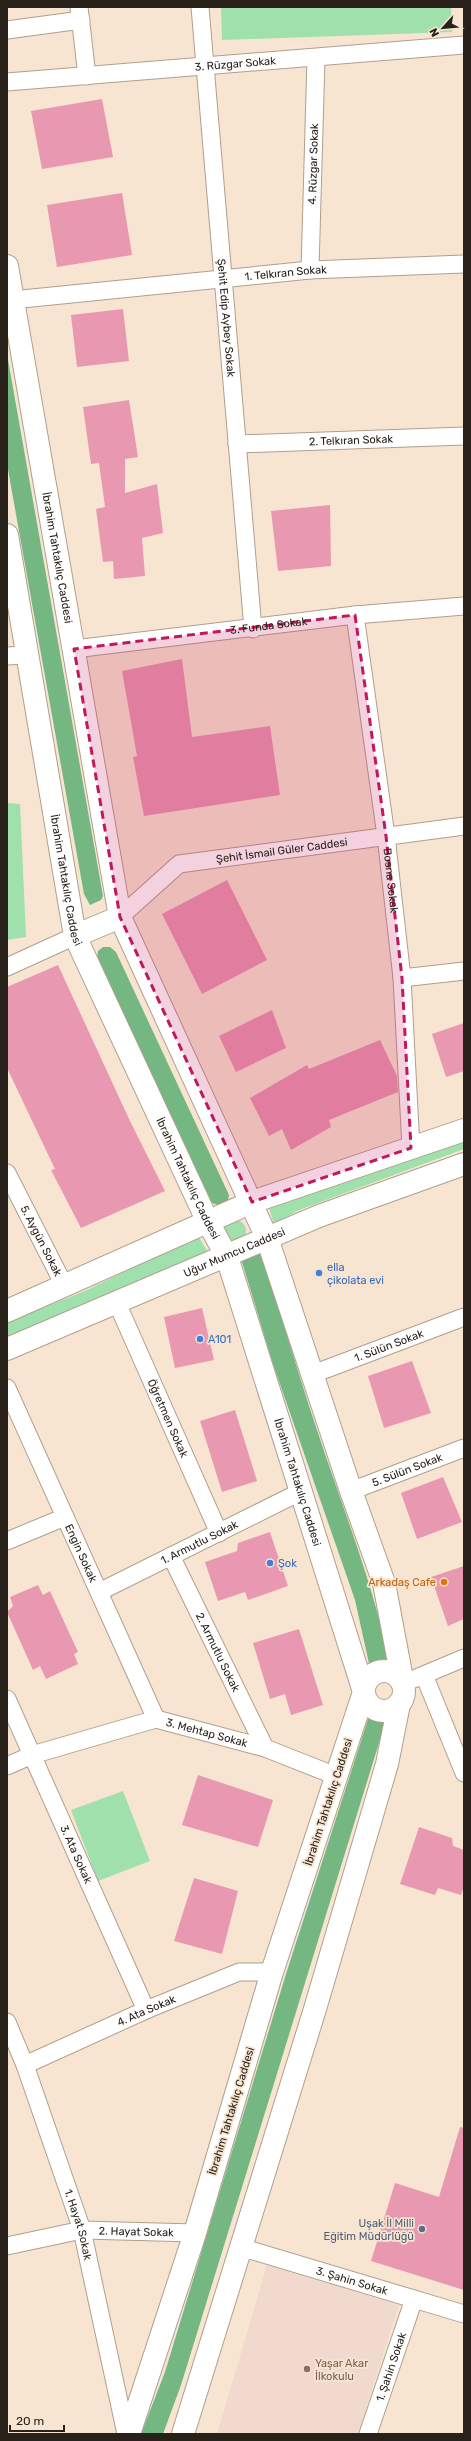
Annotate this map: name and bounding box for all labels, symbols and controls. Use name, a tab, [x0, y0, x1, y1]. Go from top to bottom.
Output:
north arrow	[423, 8, 463, 48]
text: N	[427, 26, 442, 39]
street label: 3. Rüzgar Sokak	[194, 54, 277, 74]
street label: 4. Rüzgar Sokak	[306, 123, 321, 205]
street label: Şehit Edip Aybey Sokak	[214, 258, 238, 378]
street label: 1. Telkıran Sokak	[244, 263, 327, 284]
street label: 2. Telkıran Sokak	[309, 432, 394, 448]
street label: İbrahim Tahtakılıç Caddesi	[39, 491, 75, 624]
street label: 3. Funda Sokak	[229, 615, 308, 637]
street label: İbrahim Tahtakılıç Caddesi	[47, 813, 85, 948]
street label: Şehit İsmail Güler Caddesi	[215, 836, 348, 866]
street label: Bosna Sokak	[380, 847, 401, 914]
street label: İbrahim Tahtakılıç Caddesi	[153, 1115, 222, 1242]
street label: 5. Aygün Sokak	[18, 1203, 65, 1279]
street label: Uğur Mumcu Caddesi	[182, 1225, 287, 1280]
place label: ella çikolata evi	[327, 1261, 384, 1287]
marker: ella çikolata evi	[314, 1268, 324, 1278]
street label: 1. Sülün Sokak	[353, 1327, 426, 1365]
place label: A101	[208, 1333, 231, 1346]
marker: A101	[195, 1334, 205, 1344]
street label: Öğretmen Sokak	[145, 1377, 191, 1460]
street label: İbrahim Tahtakılıç Caddesi	[271, 1416, 324, 1548]
street label: 5. Sülün Sokak	[370, 1451, 445, 1489]
street label: 1. Armutlu Sokak	[159, 1518, 241, 1567]
street label: Engin Sokak	[62, 1522, 100, 1585]
place label: Şok	[278, 1557, 297, 1570]
marker: Şok	[265, 1558, 275, 1568]
place label: Arkadaş Cafe	[368, 1576, 436, 1589]
marker: Arkadaş Cafe	[439, 1577, 449, 1587]
street label: 2. Armutlu Sokak	[193, 1611, 243, 1694]
street label: 3. Mehtap Sokak	[165, 1716, 249, 1750]
street label: İbrahim Tahtakılıç Caddesi	[301, 1737, 355, 1867]
street label: 3. Ata Sokak	[57, 1823, 95, 1886]
street label: 4. Ata Sokak	[115, 1992, 178, 2029]
street label: İbrahim Tahtakılıç Caddesi	[205, 2045, 257, 2177]
street label: 1. Hayat Sokak	[61, 2187, 94, 2262]
place label: Uşak İl Milli Eğitim Müdürlüğü	[324, 2216, 414, 2243]
street label: 2. Hayat Sokak	[99, 2224, 174, 2239]
marker: Uşak İl Milli Eğitim Müdürlüğü	[417, 2224, 427, 2234]
street label: 3. Şahin Sokak	[314, 2264, 390, 2298]
street label: 1. Şahin Sokak	[374, 2330, 409, 2403]
place label: Yaşar Akar İlkokulu	[315, 2357, 369, 2383]
marker: Yaşar Akar İlkokulu	[302, 2364, 312, 2374]
scale bar	[10, 2407, 64, 2433]
text: 20 m	[16, 2414, 44, 2428]

